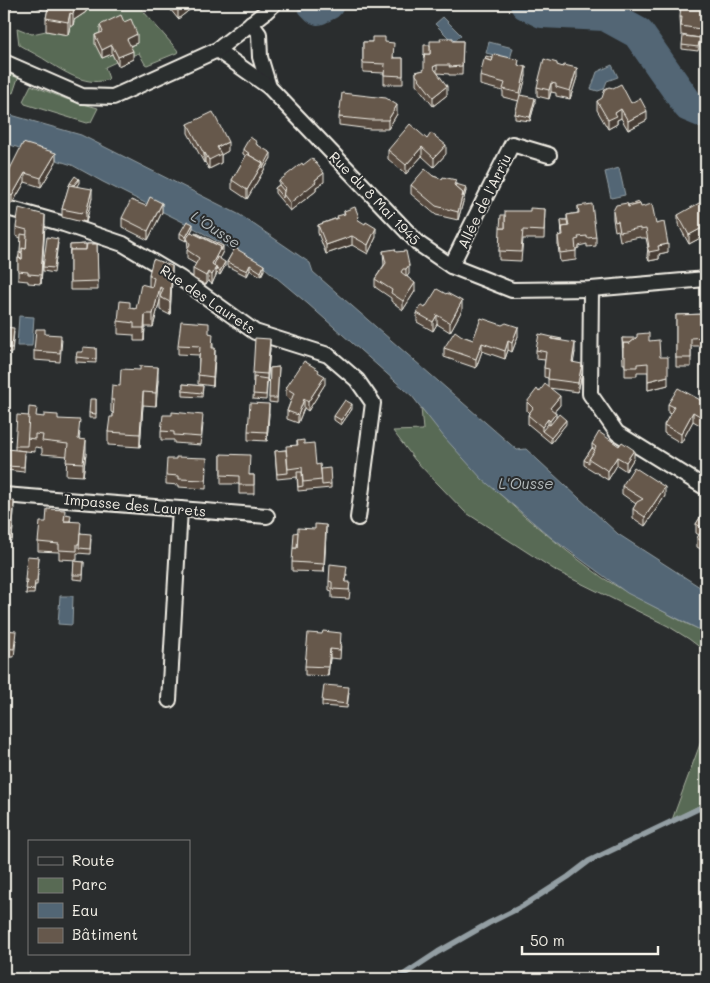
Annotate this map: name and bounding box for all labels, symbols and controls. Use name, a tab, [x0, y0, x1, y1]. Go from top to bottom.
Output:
street label: Rue du 8 Mai 1945	[325, 147, 425, 249]
street label: Allée de l'Arrïu	[453, 151, 515, 251]
water label: L'Ousse	[187, 206, 245, 252]
street label: Rue des Laurets	[157, 260, 259, 338]
water label: L'Ousse	[498, 473, 554, 493]
street label: Impasse des Laurets	[63, 489, 207, 521]
legend	[28, 840, 190, 956]
text: Route	[72, 850, 115, 870]
text: Parc	[72, 874, 107, 894]
text: Eau	[72, 900, 98, 920]
scale bar	[522, 923, 659, 955]
text: Bâtiment	[72, 924, 138, 944]
text: 50 m	[530, 930, 565, 950]

